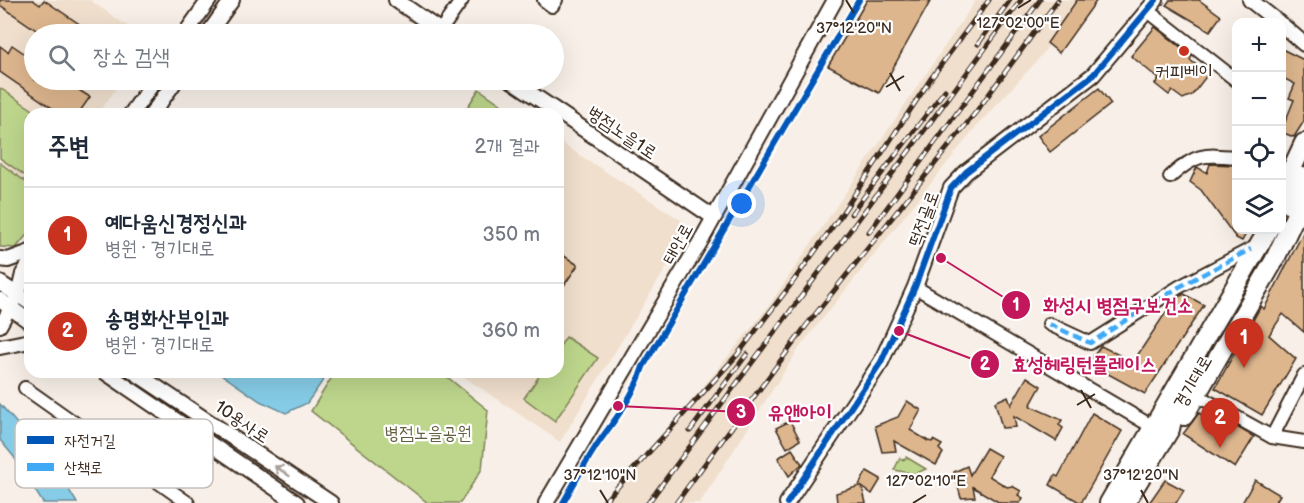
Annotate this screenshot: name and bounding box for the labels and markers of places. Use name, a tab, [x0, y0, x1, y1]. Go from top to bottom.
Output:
marker: 커피베이	[1177, 44, 1191, 58]
place label: 커피베이	[1155, 61, 1213, 82]
callout: 화성시 병점구보건소	[1001, 286, 1205, 324]
pin: 1	[1224, 318, 1264, 368]
callout: 효성헤링턴플레이스	[970, 345, 1168, 383]
callout: 유앤아이	[726, 393, 844, 431]
pin: 2	[1200, 398, 1240, 448]

